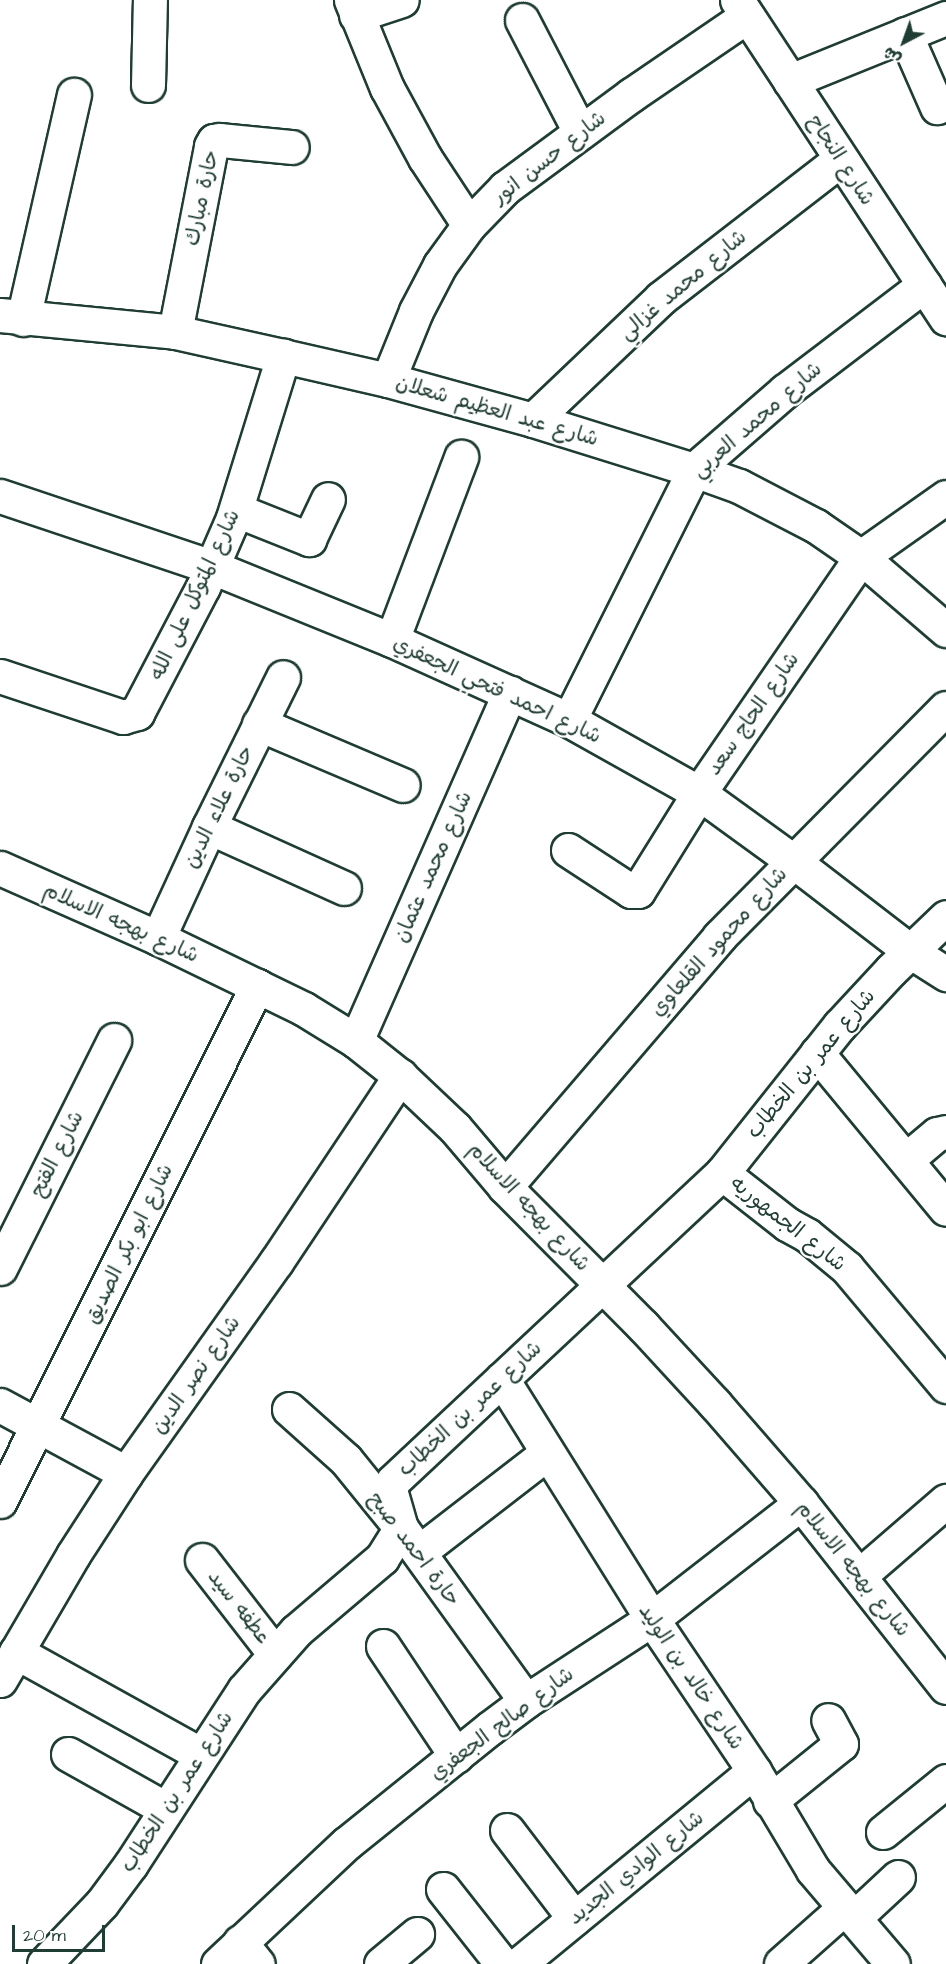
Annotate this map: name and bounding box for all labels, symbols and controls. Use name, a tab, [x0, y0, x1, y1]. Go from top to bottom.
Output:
north arrow	[874, 12, 934, 72]
text: ش	[878, 42, 906, 70]
street label: شارع حسن انور	[487, 106, 611, 210]
street label: شارع النجاح	[802, 110, 880, 210]
street label: حارة مبارك	[180, 148, 224, 248]
street label: شارع محمد غزالي	[614, 224, 752, 346]
street label: شارع محمد العربي	[687, 357, 827, 483]
street label: شارع عبد العظيم شعلان	[393, 370, 601, 452]
street label: شارع المتوكل على الله	[144, 506, 246, 684]
street label: شارع احمد فتحي الجعفري	[389, 631, 605, 749]
street label: شارع الحاج سعد	[701, 648, 805, 780]
street label: حارة علاء الدين	[178, 742, 260, 872]
street label: شارع محمد عثمان	[388, 787, 478, 947]
street label: شارع محمود القلعاوي	[645, 862, 793, 1022]
street label: شارع بهجه الاسلام	[39, 877, 203, 969]
street label: شارع عمر بن الخطاب	[741, 984, 881, 1144]
street label: شارع الفتح	[25, 1107, 89, 1201]
street label: شارع بهجه الاسلام	[463, 1137, 595, 1277]
street label: شارع ابو بكر الصديق	[79, 1160, 179, 1328]
street label: شارع الجمهوريه	[725, 1171, 851, 1277]
street label: شارع نصر الدين	[146, 1311, 246, 1439]
street label: شارع عمر بن الخطاب	[393, 1336, 547, 1482]
street label: حارة احمد صبح	[363, 1487, 465, 1611]
street label: شارع بهجه الاسلام	[791, 1496, 915, 1642]
street label: عطفه سيد	[202, 1565, 276, 1649]
street label: شارع خالد بن الوليد	[633, 1599, 749, 1755]
street label: شارع صالح الجعفري	[425, 1662, 579, 1786]
street label: شارع عمر بن الخطاب	[115, 1707, 239, 1877]
street label: شارع الوادي الجديد	[563, 1806, 709, 1930]
scale bar	[15, 1913, 108, 1951]
text: 20 m	[23, 1923, 66, 1948]

